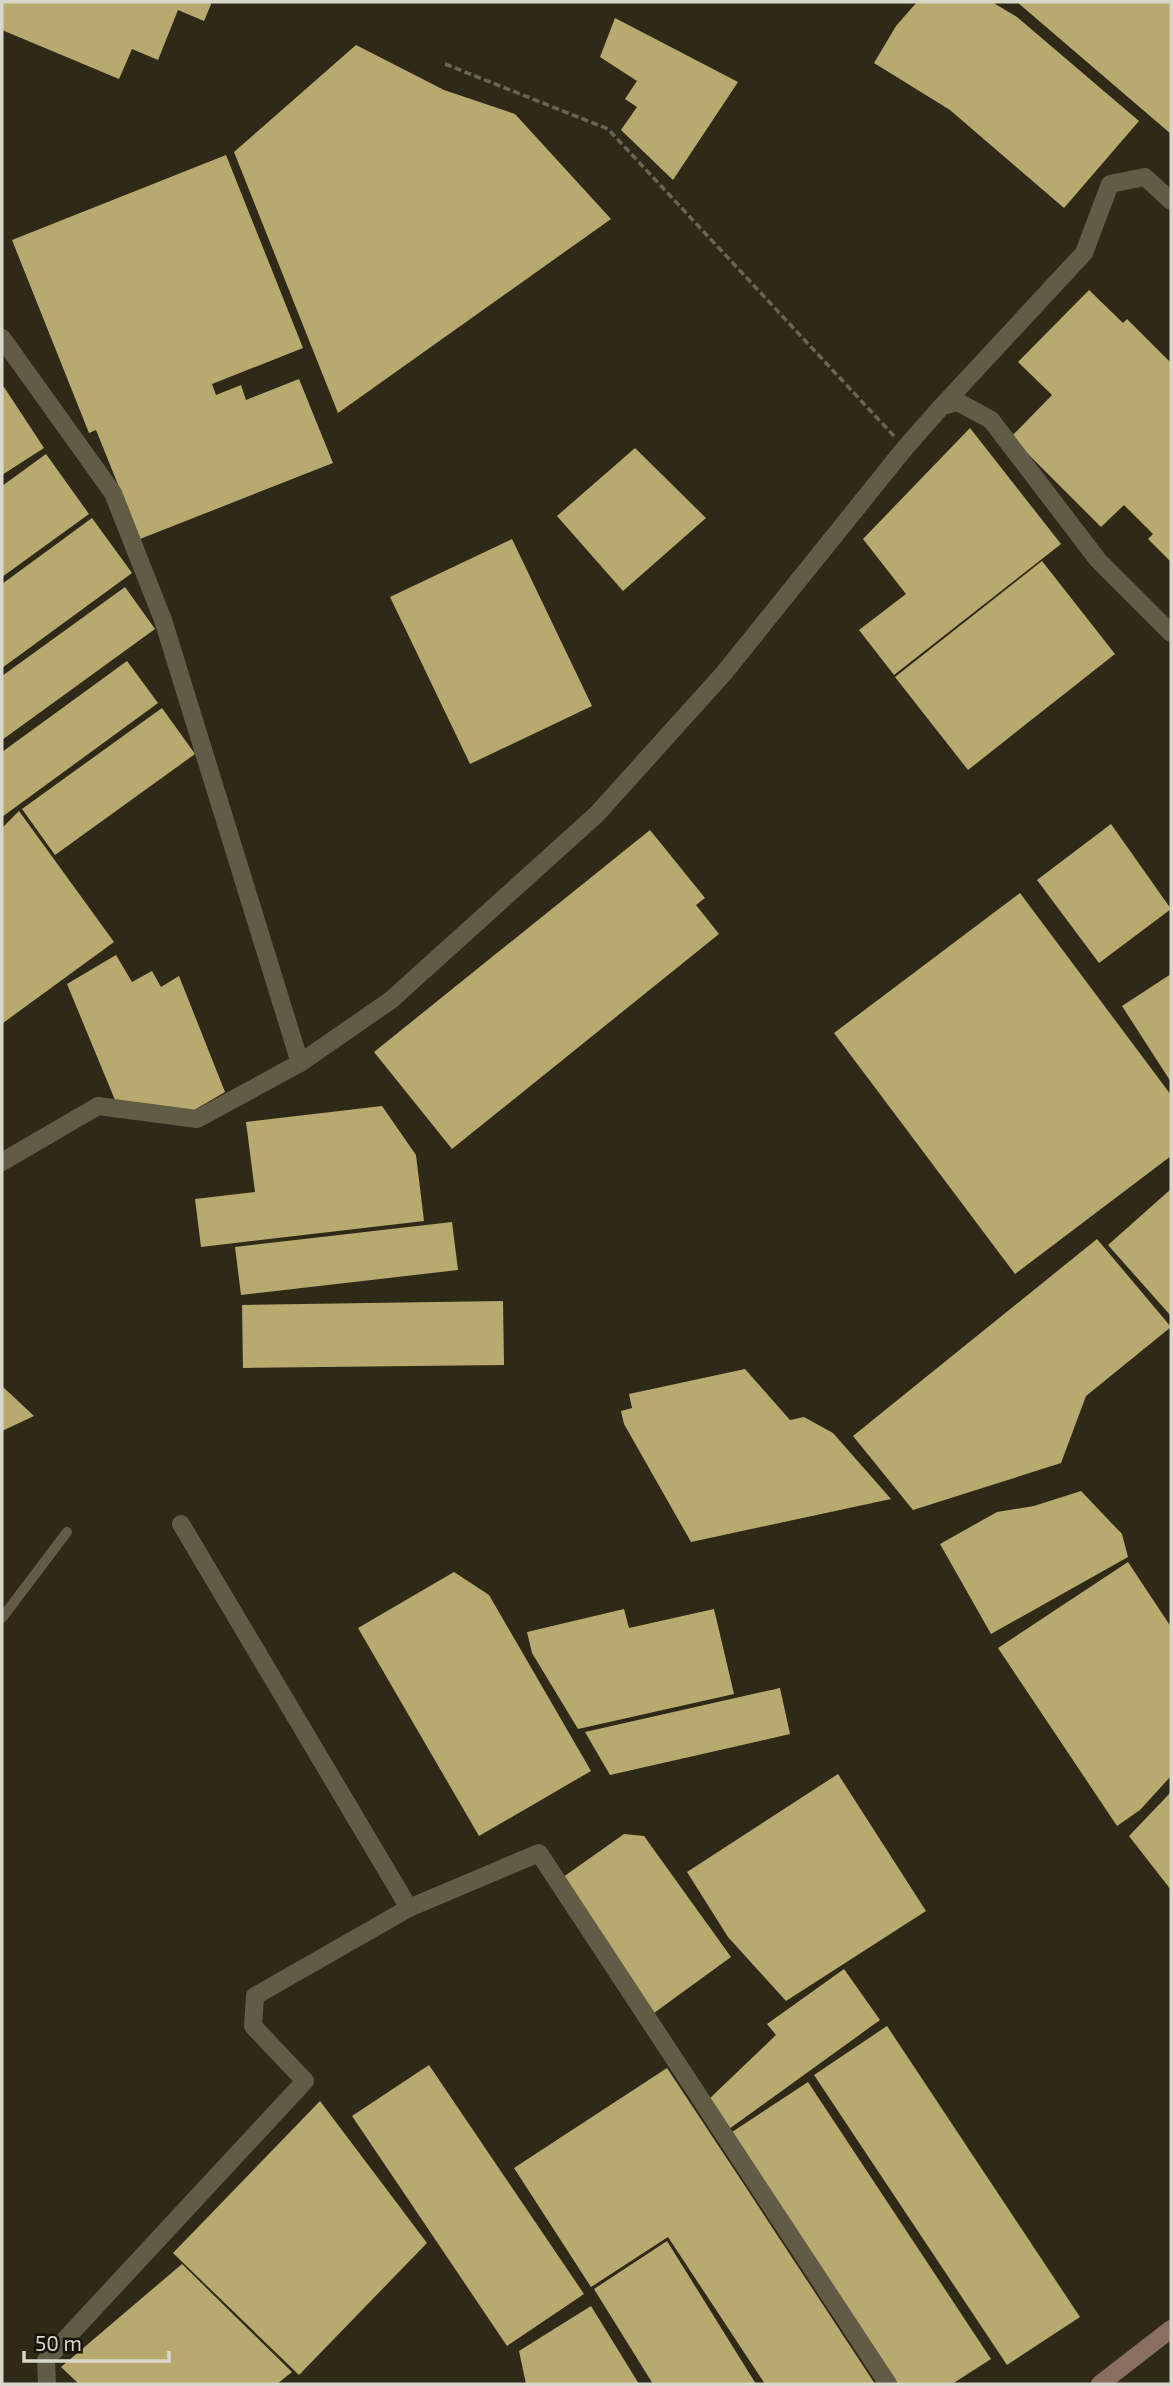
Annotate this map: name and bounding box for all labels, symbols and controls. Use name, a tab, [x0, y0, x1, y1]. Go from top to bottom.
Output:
scale bar	[24, 2320, 170, 2364]
text: 50 m	[35, 2330, 82, 2355]

